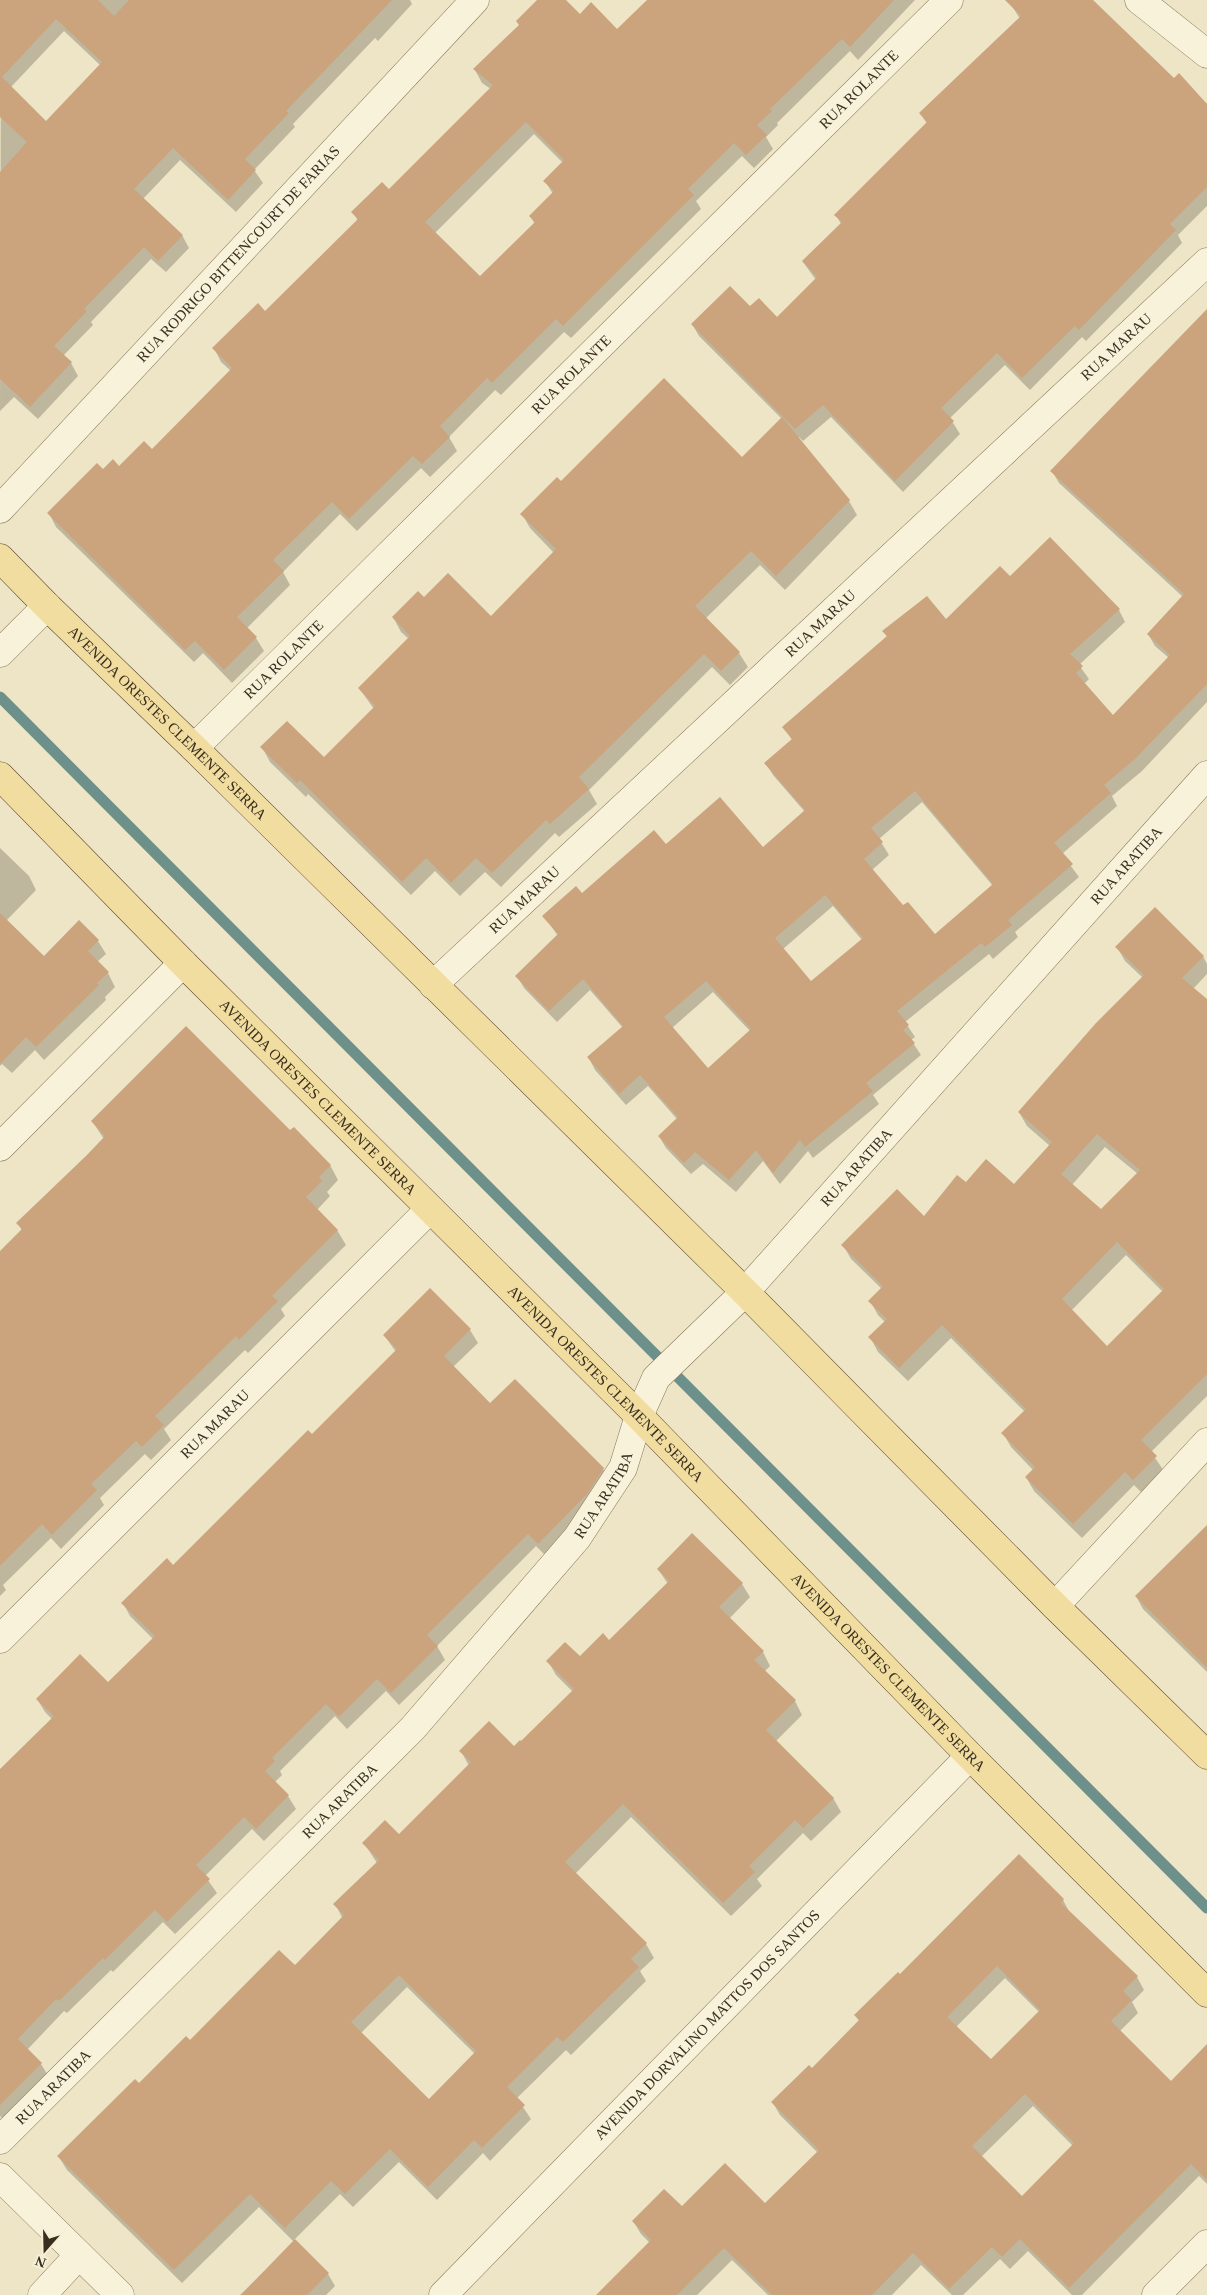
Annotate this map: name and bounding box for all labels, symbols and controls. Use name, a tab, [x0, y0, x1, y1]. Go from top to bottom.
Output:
street label: RUA ROLANTE	[816, 47, 902, 132]
street label: RUA RODRIGO BITTENCOURT DE FARIAS	[133, 142, 343, 365]
street label: RUA MARAU	[1078, 310, 1155, 383]
street label: RUA ROLANTE	[528, 332, 614, 417]
street label: RUA MARAU	[782, 586, 859, 660]
street label: RUA ROLANTE	[241, 617, 326, 702]
street label: AVENIDA ORESTES CLEMENTE SERRA	[65, 623, 270, 823]
street label: RUA ARATIBA	[1087, 823, 1165, 908]
street label: RUA MARAU	[486, 863, 563, 936]
street label: AVENIDA ORESTES CLEMENTE SERRA	[216, 996, 420, 1198]
street label: RUA ARATIBA	[817, 1125, 895, 1210]
street label: AVENIDA ORESTES CLEMENTE SERRA	[505, 1282, 707, 1485]
street label: RUA MARAU	[177, 1386, 253, 1462]
street label: RUA ARATIBA	[571, 1450, 635, 1541]
street label: AVENIDA ORESTES CLEMENTE SERRA	[788, 1570, 989, 1775]
street label: RUA ARATIBA	[299, 1760, 381, 1842]
street label: AVENIDA DORVALINO MATTOS DOS SANTOS	[592, 1907, 823, 2143]
street label: RUA ARATIBA	[12, 2046, 94, 2128]
north arrow	[20, 2225, 70, 2275]
text: N	[33, 2253, 48, 2271]

